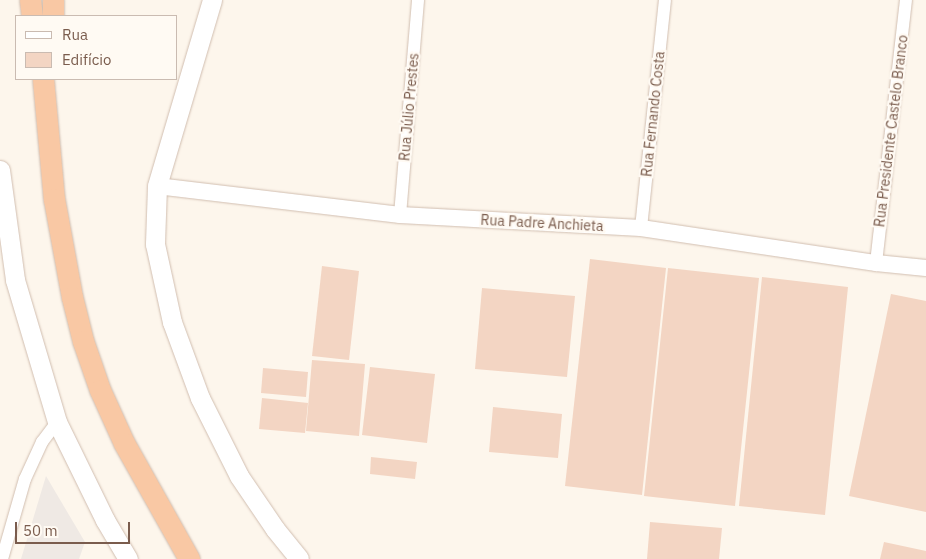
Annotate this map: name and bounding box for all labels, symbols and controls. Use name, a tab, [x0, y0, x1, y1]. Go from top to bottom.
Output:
legend	[15, 15, 178, 80]
text: Rua	[62, 25, 88, 44]
street label: Rua Presidente Castelo Branco	[871, 34, 911, 228]
text: Edifício	[62, 50, 111, 69]
street label: Rua Fernando Costa	[638, 50, 668, 178]
street label: Rua Júlio Prestes	[396, 52, 422, 162]
street label: Rua Padre Anchieta	[480, 211, 604, 235]
scale bar	[18, 512, 132, 544]
text: 50 m	[23, 521, 58, 540]

